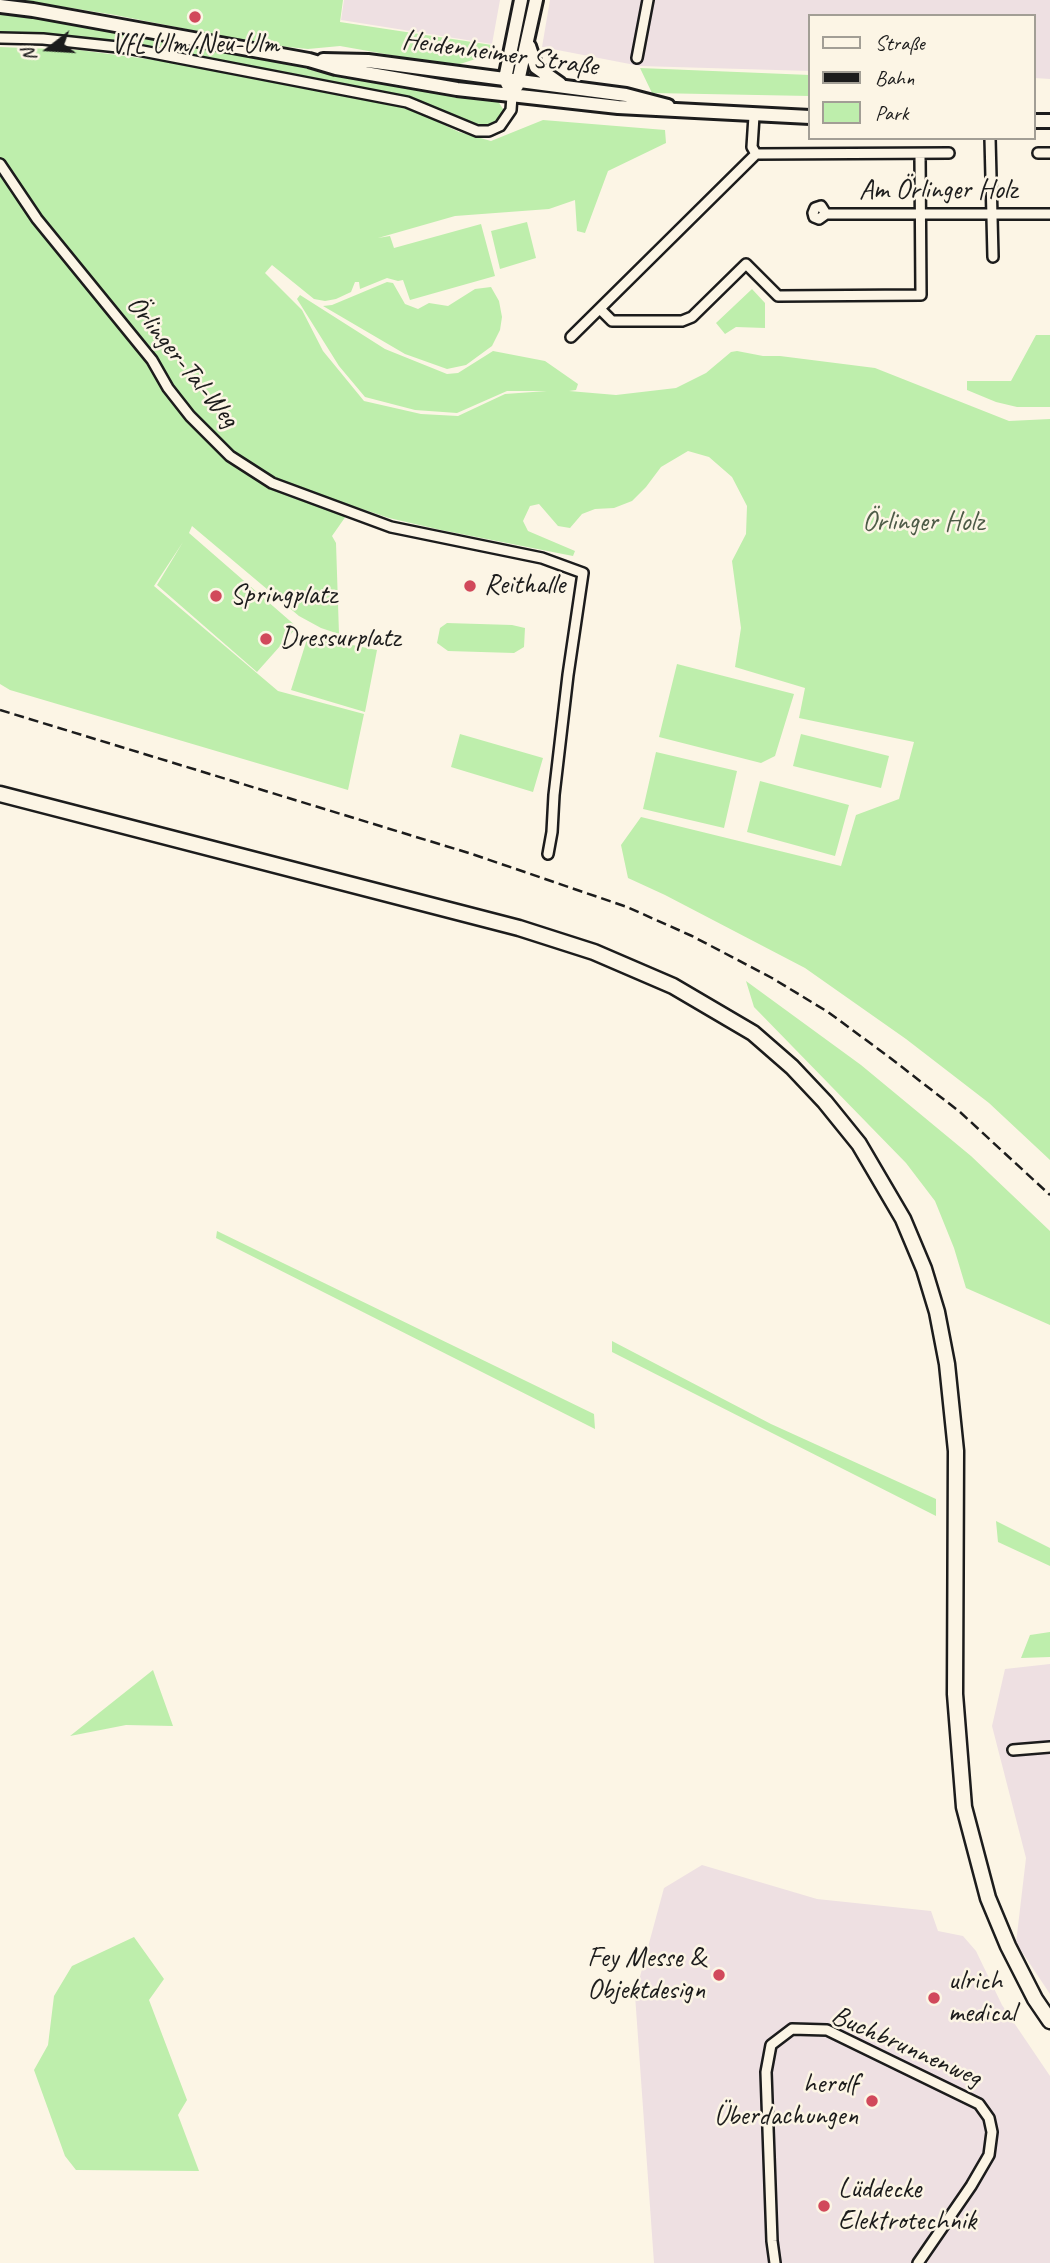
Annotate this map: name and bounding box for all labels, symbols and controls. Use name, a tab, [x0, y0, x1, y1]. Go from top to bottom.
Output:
marker: VfL Ulm/Neu-Ulm	[187, 9, 203, 25]
north arrow	[14, 14, 84, 84]
legend	[808, 14, 1036, 140]
street label: Heidenheimer Straße	[400, 24, 600, 84]
place label: VfL Ulm/Neu-Ulm	[111, 28, 279, 62]
text: Straße	[875, 30, 925, 56]
text: N	[16, 46, 42, 64]
text: Bahn	[875, 65, 914, 91]
text: Park	[875, 100, 908, 126]
street label: Am Örlinger Holz	[859, 174, 1017, 208]
street label: Örlinger-Tal-Weg	[118, 289, 246, 435]
park label: Örlinger Holz	[862, 506, 984, 540]
place label: Reithalle	[484, 569, 565, 603]
marker: Reithalle	[462, 578, 478, 594]
place label: Springplatz	[230, 579, 337, 613]
marker: Springplatz	[208, 588, 224, 604]
place label: Dressurplatz	[280, 622, 400, 656]
marker: Dressurplatz	[258, 631, 274, 647]
place label: Fey Messe & Objektdesign	[587, 1942, 705, 2008]
place label: ulrich medical	[948, 1965, 1016, 2031]
marker: Fey Messe & Objektdesign	[711, 1967, 727, 1983]
marker: ulrich medical	[926, 1990, 942, 2006]
street label: Buchbrunnenweg	[826, 1999, 986, 2095]
place label: herolf Überdachungen	[714, 2068, 858, 2134]
marker: herolf Überdachungen	[864, 2093, 880, 2109]
place label: Lüddecke Elektrotechnik	[838, 2173, 976, 2239]
marker: Lüddecke Elektrotechnik	[816, 2198, 832, 2214]

